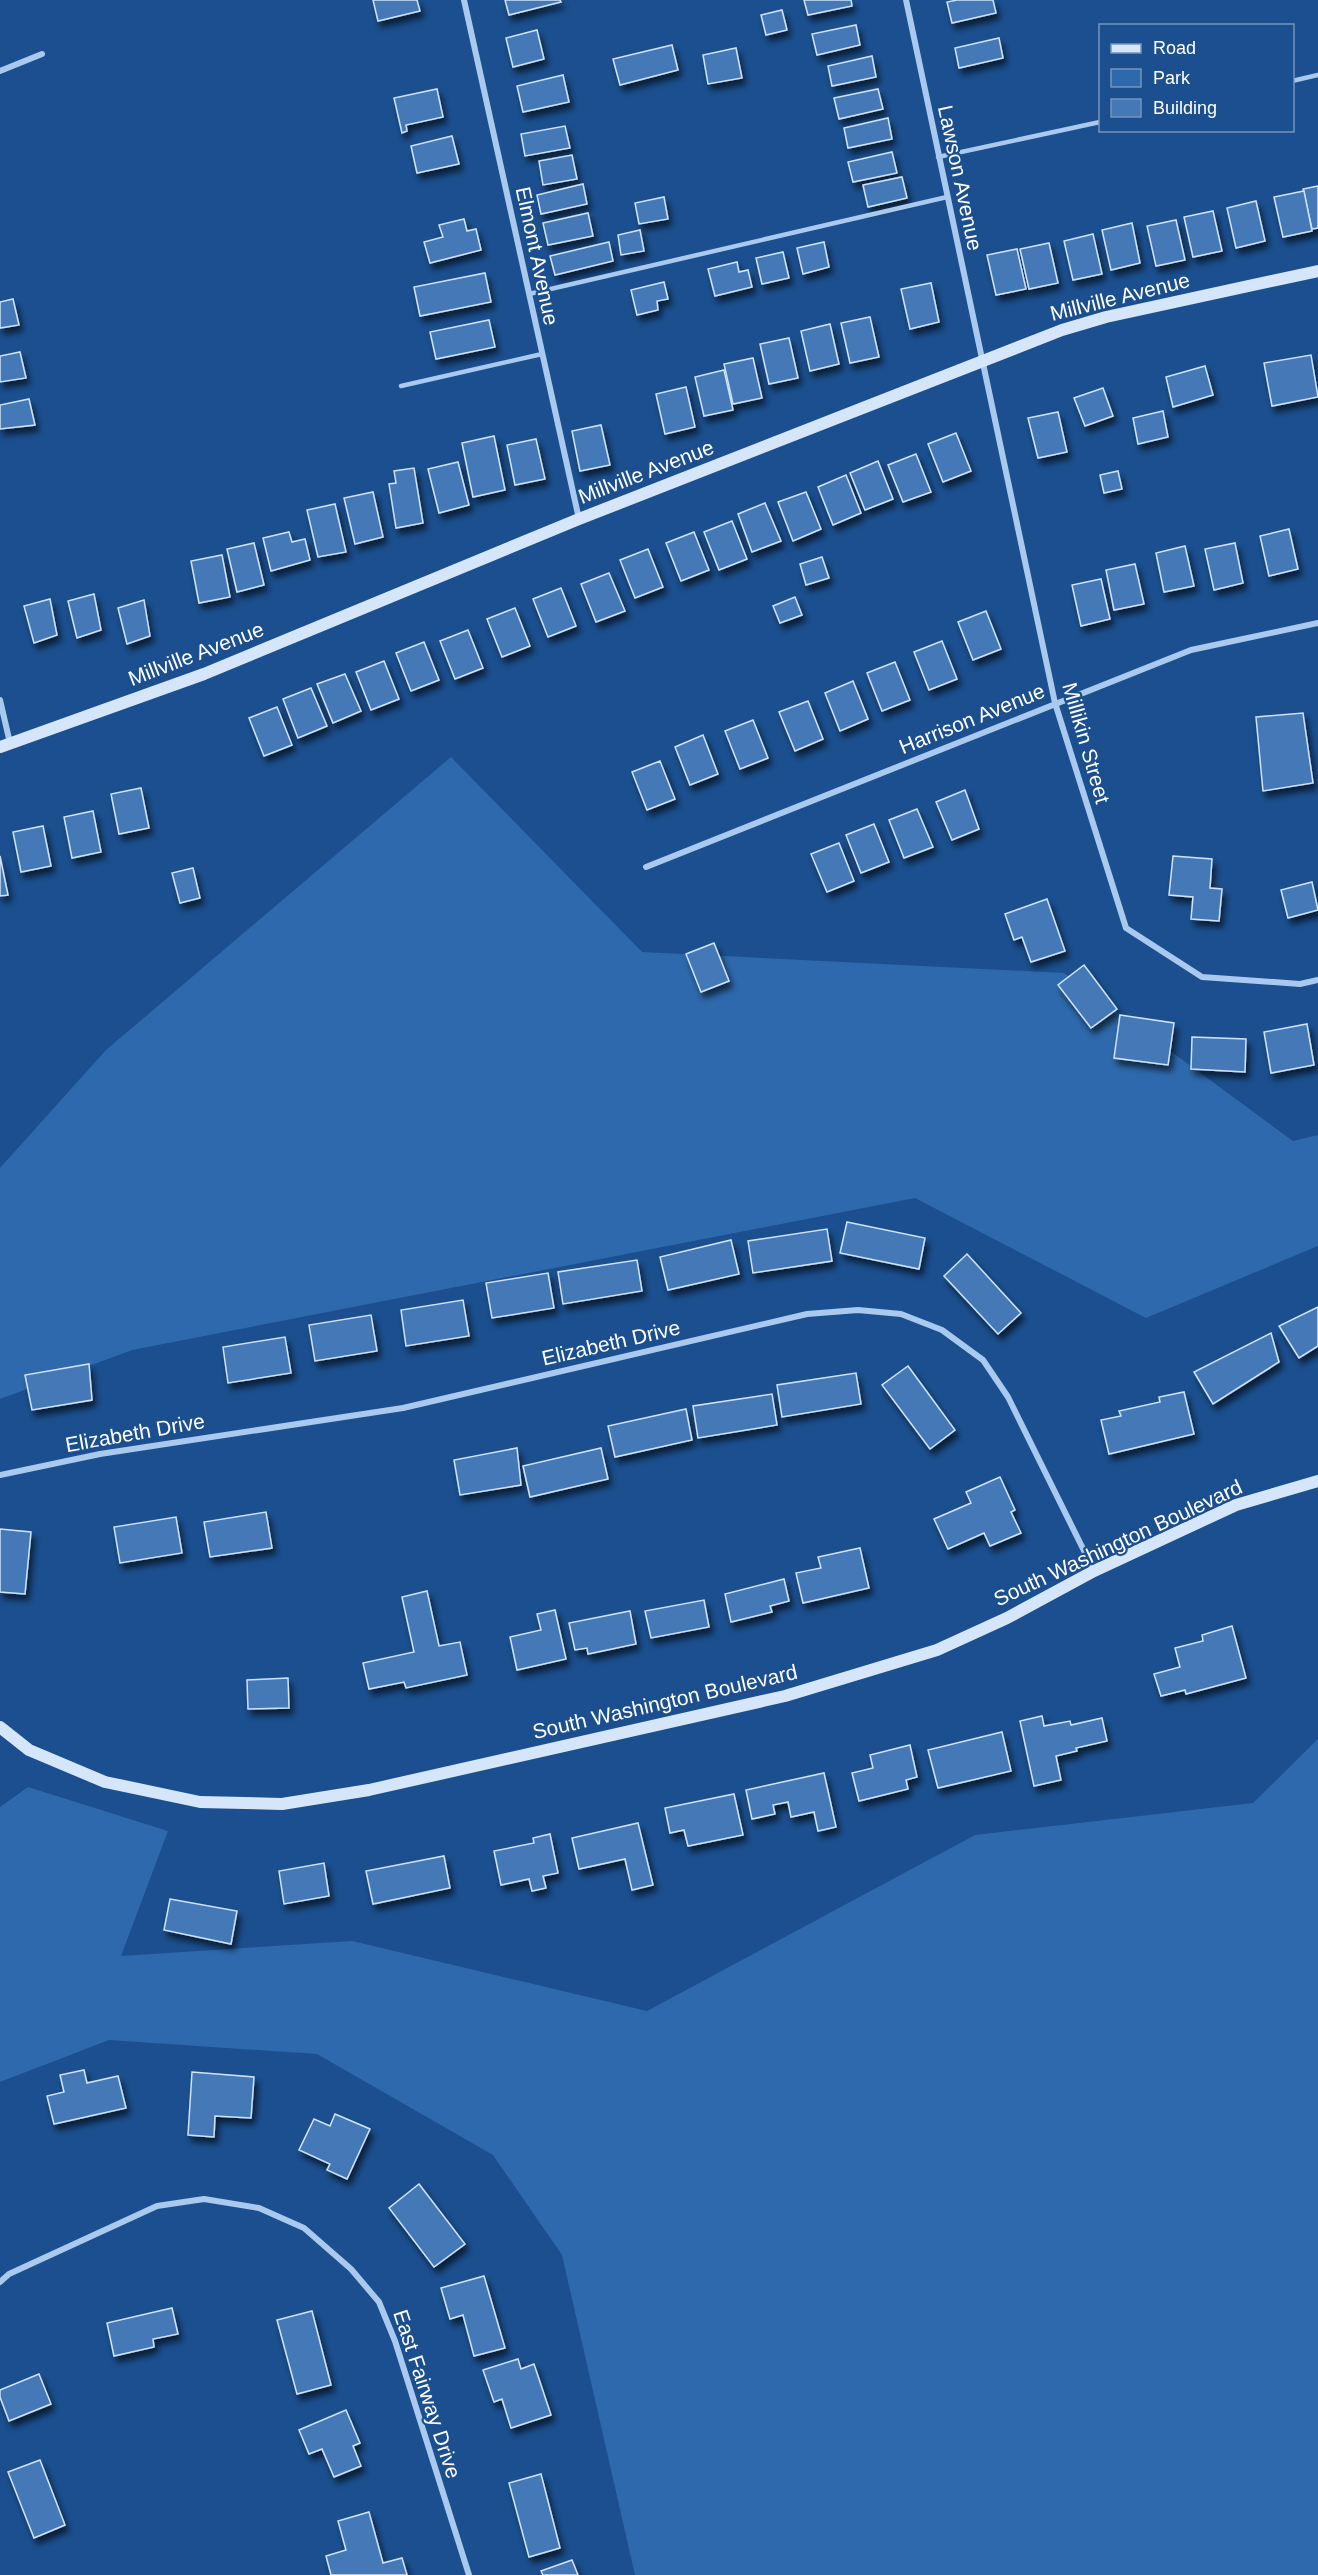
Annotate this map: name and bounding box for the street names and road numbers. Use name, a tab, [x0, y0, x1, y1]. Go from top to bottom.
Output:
street label: Lawson Avenue	[934, 103, 987, 253]
street label: Elmont Avenue	[512, 185, 563, 327]
street label: Millville Avenue	[1048, 268, 1192, 325]
street label: Millville Avenue	[575, 435, 717, 508]
street label: Millville Avenue	[125, 617, 267, 690]
street label: Harrison Avenue	[896, 679, 1048, 758]
street label: Millikin Street	[1058, 680, 1115, 806]
street label: Elizabeth Drive	[539, 1315, 682, 1370]
street label: Elizabeth Drive	[63, 1409, 206, 1456]
street label: South Washington Boulevard	[990, 1475, 1246, 1610]
street label: South Washington Boulevard	[530, 1660, 800, 1743]
street label: East Fairway Drive	[389, 2307, 466, 2481]

